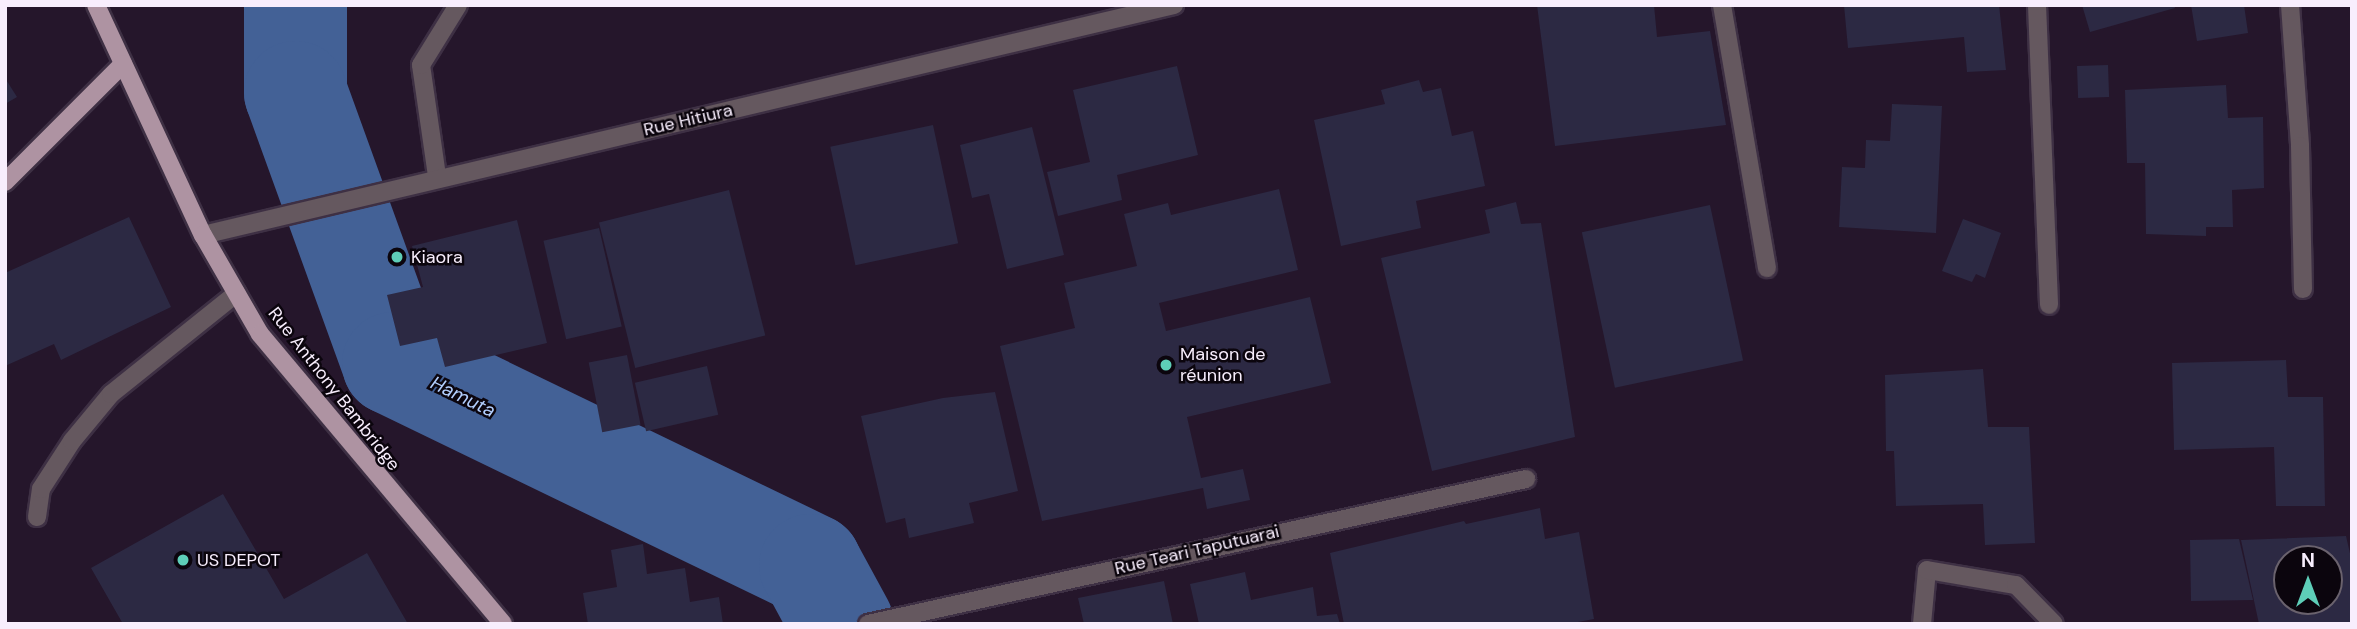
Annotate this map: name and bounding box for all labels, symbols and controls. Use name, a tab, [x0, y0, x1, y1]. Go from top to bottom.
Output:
street label: Rue Hitiura	[641, 99, 735, 141]
place label: Kiaora	[411, 246, 463, 268]
marker: Kiaora	[389, 249, 405, 265]
street label: Rue Anthony Bambridge	[264, 303, 404, 475]
place label: Maison de réunion	[1180, 344, 1266, 386]
marker: Maison de réunion	[1158, 357, 1174, 373]
water label: Hamuta	[427, 372, 499, 422]
street label: Rue Teari Taputuarai	[1113, 521, 1281, 579]
north arrow	[2273, 545, 2343, 615]
text: N	[2301, 548, 2315, 573]
place label: US DEPOT	[197, 549, 280, 571]
marker: US DEPOT	[175, 552, 191, 568]

